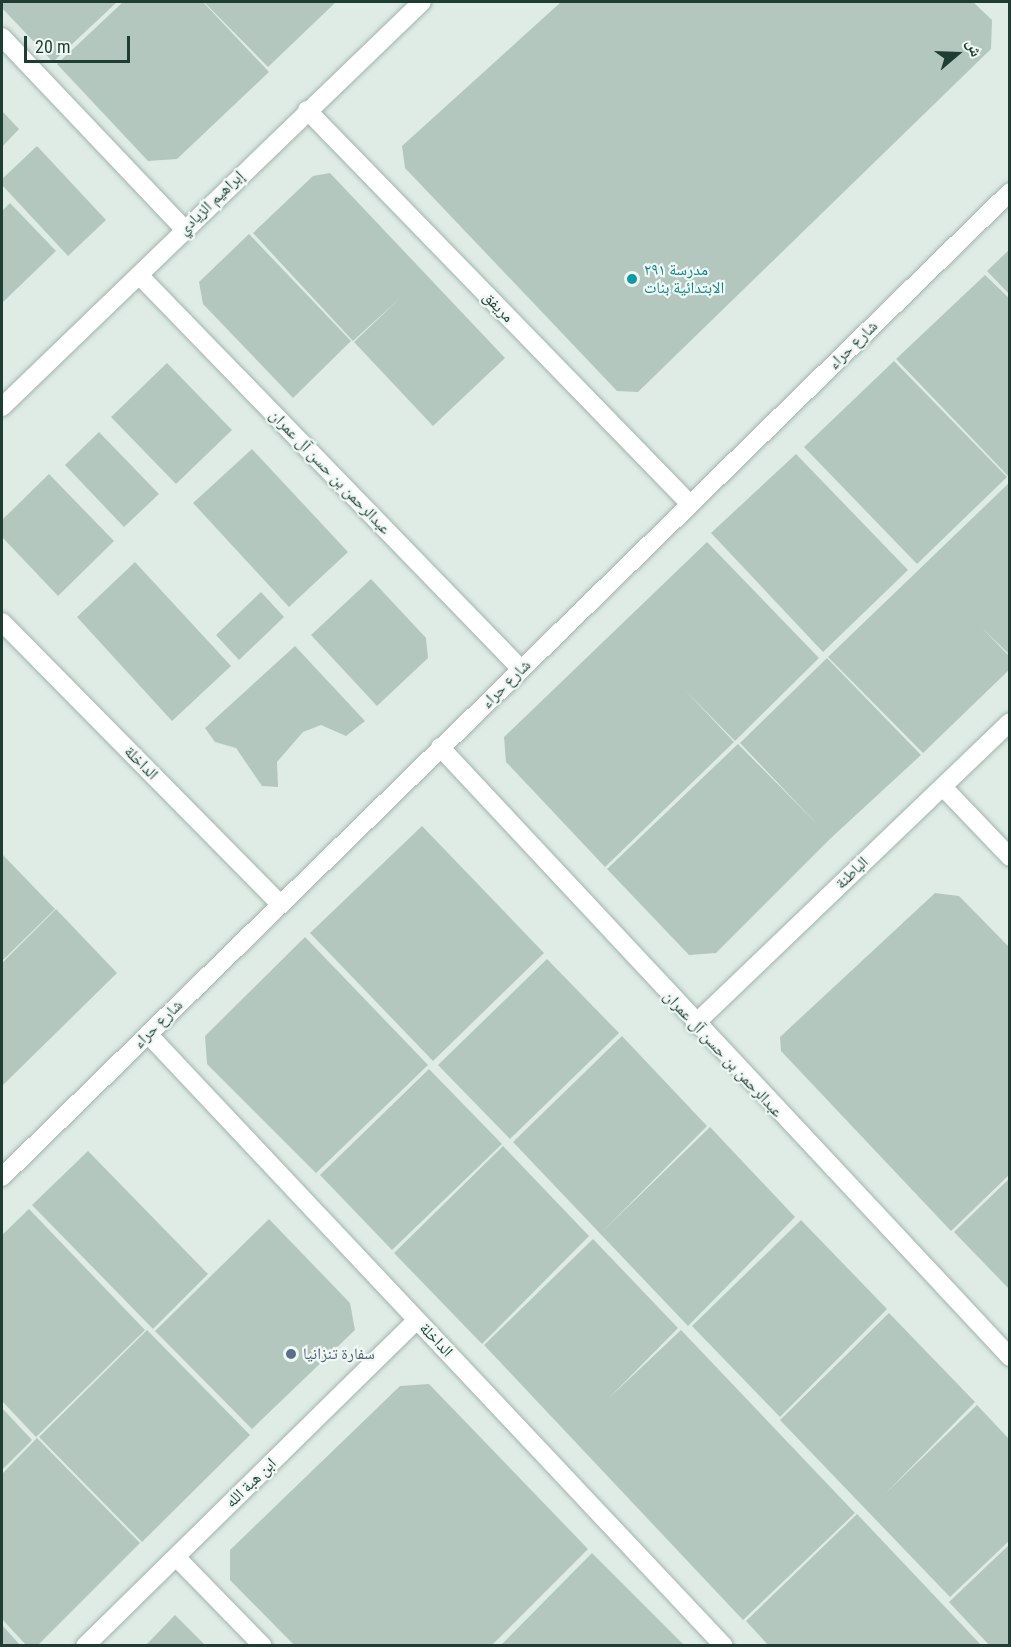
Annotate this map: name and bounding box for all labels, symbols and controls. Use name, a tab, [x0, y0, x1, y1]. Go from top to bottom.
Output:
scale bar	[27, 24, 134, 62]
north arrow	[927, 24, 987, 84]
text: 20 m	[35, 36, 70, 57]
text: ش	[963, 37, 986, 59]
street label: إبراهيم الزيادي	[174, 167, 248, 239]
place label: مدرسة ٢٩١ الابتدائية بنات	[644, 260, 724, 298]
marker: مدرسة ٢٩١ الابتدائية بنات	[625, 272, 639, 286]
street label: مريفق	[479, 287, 517, 327]
street label: شارع حراء	[824, 317, 882, 373]
street label: عبدالرحمن بن حسن آل عمران	[265, 405, 395, 539]
street label: شارع حراء	[477, 656, 535, 712]
street label: الداخلة	[120, 742, 162, 784]
street label: الباطنة	[832, 853, 872, 893]
street label: عبدالرحمن بن حسن آل عمران	[659, 987, 787, 1121]
street label: شارع حراء	[129, 996, 187, 1052]
street label: الداخلة	[415, 1319, 457, 1361]
place label: سفارة تنزانيا	[303, 1344, 375, 1364]
marker: سفارة تنزانيا	[284, 1347, 298, 1361]
street label: ابن هبة الله	[222, 1454, 280, 1512]

